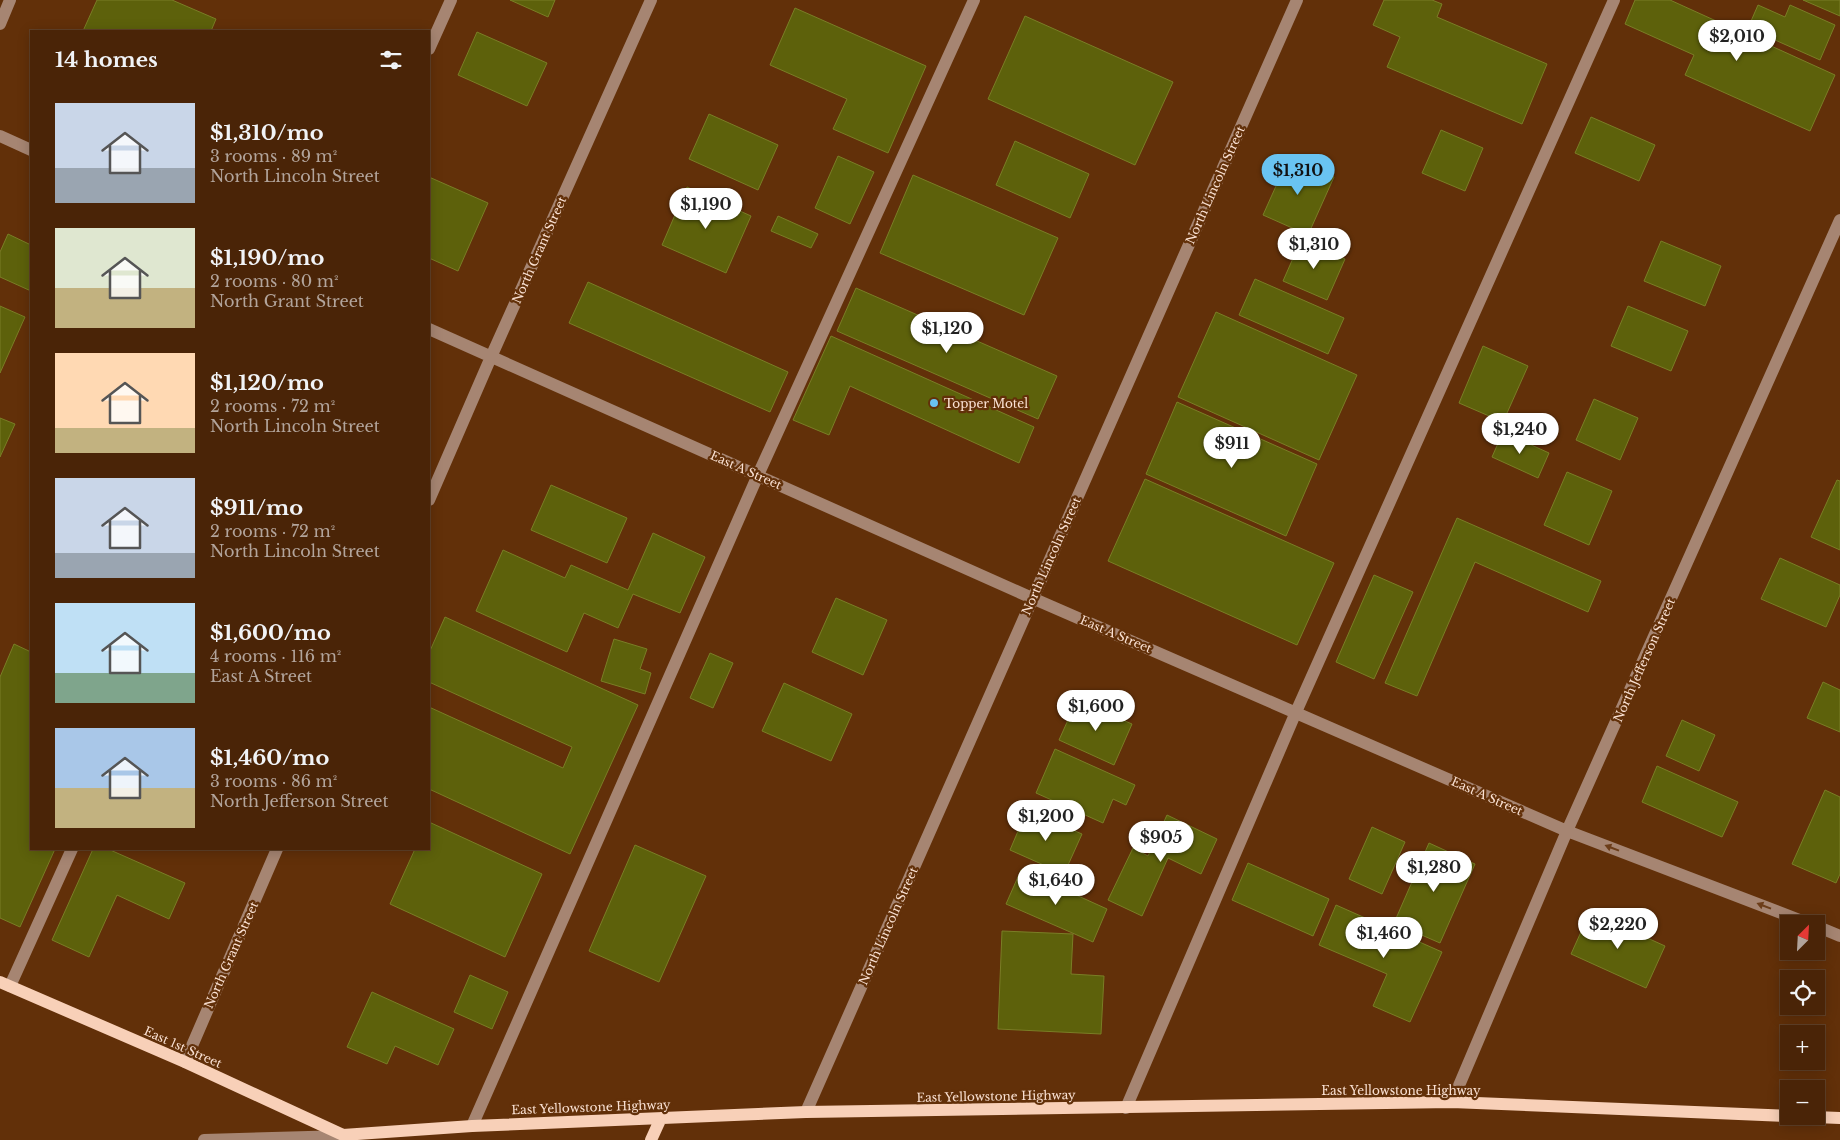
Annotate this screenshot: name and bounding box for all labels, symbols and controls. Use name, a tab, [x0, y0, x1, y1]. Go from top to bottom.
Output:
pin: $2,010	[1696, 20, 1778, 62]
text: $2,010	[1709, 26, 1765, 46]
icon: filters	[377, 46, 405, 74]
text: 14 homes	[55, 47, 158, 73]
text: $1,310/mo	[210, 120, 324, 146]
icon: home	[95, 123, 155, 183]
street label: North Lincoln Street	[1182, 123, 1248, 246]
text: 3 rooms · 89 m²	[210, 146, 337, 166]
pin: $1,310	[1257, 154, 1339, 196]
text: $1,310	[1273, 160, 1323, 180]
text: North Lincoln Street	[210, 166, 380, 186]
pin: $1,190	[665, 188, 747, 230]
street label: North Grant Street	[509, 194, 570, 306]
text: $1,190	[680, 194, 732, 214]
pin: $1,310	[1273, 228, 1355, 270]
text: $1,310	[1289, 234, 1339, 254]
text: $1,190/mo	[210, 245, 324, 271]
icon: home	[95, 248, 155, 308]
text: 2 rooms · 80 m²	[210, 271, 338, 291]
text: North Grant Street	[210, 291, 364, 311]
pin: $1,120	[906, 312, 988, 354]
text: $1,120	[922, 318, 972, 338]
text: $1,120/mo	[210, 370, 324, 396]
icon: home	[95, 373, 155, 433]
text: 2 rooms · 72 m²	[210, 396, 335, 416]
place label: Topper Motel	[944, 396, 1028, 411]
marker: Topper Motel	[928, 397, 940, 409]
pin: $1,240	[1479, 412, 1561, 455]
text: North Lincoln Street	[210, 416, 380, 436]
text: $1,240	[1493, 419, 1547, 439]
pin: $911	[1202, 426, 1262, 469]
text: $911	[1214, 433, 1250, 453]
street label: East A Street	[708, 448, 784, 493]
street label: North Lincoln Street	[1018, 494, 1084, 617]
text: $911/mo	[210, 495, 303, 521]
icon: home	[95, 498, 155, 558]
text: 2 rooms · 72 m²	[210, 521, 335, 541]
text: North Lincoln Street	[210, 541, 380, 561]
street label: North Jefferson Street	[1610, 595, 1678, 724]
street label: East A Street	[1078, 612, 1155, 656]
text: $1,600/mo	[210, 620, 331, 646]
icon: home	[95, 623, 155, 683]
text: 4 rooms · 116 m²	[210, 646, 341, 666]
text: East A Street	[210, 666, 312, 686]
pin: $1,600	[1055, 690, 1137, 732]
text: $1,600	[1068, 696, 1124, 716]
text: $1,460/mo	[210, 745, 329, 771]
icon: home	[95, 748, 155, 808]
text: 3 rooms · 86 m²	[210, 771, 337, 791]
street label: East A Street	[1449, 774, 1525, 819]
text: North Jefferson Street	[210, 791, 389, 811]
pin: $1,200	[1005, 800, 1087, 842]
text: $1,200	[1018, 806, 1074, 826]
pin: $905	[1131, 820, 1191, 863]
text: $905	[1140, 827, 1182, 847]
one-way arrow	[1604, 844, 1619, 852]
pin: $1,280	[1393, 850, 1475, 893]
text: $1,280	[1407, 857, 1461, 877]
street label: North Lincoln Street	[855, 864, 921, 987]
pin: $1,640	[1015, 864, 1097, 906]
text: $1,640	[1029, 870, 1083, 890]
street label: North Grant Street	[201, 899, 262, 1011]
one-way arrow	[1756, 902, 1771, 910]
pin: $2,220	[1577, 908, 1659, 950]
text: $2,220	[1589, 914, 1647, 934]
north arrow	[1780, 915, 1825, 960]
map controls	[1780, 915, 1825, 1125]
pin: $1,460	[1343, 916, 1425, 959]
text: $1,460	[1357, 923, 1411, 943]
button: locate	[1780, 970, 1825, 1015]
street label: East 1st Street	[142, 1023, 225, 1071]
button: +	[1780, 1025, 1825, 1070]
button: −	[1780, 1080, 1825, 1125]
street label: East Yellowstone Highway	[1321, 1083, 1481, 1098]
street label: East Yellowstone Highway	[916, 1087, 1076, 1105]
street label: East Yellowstone Highway	[511, 1097, 671, 1117]

